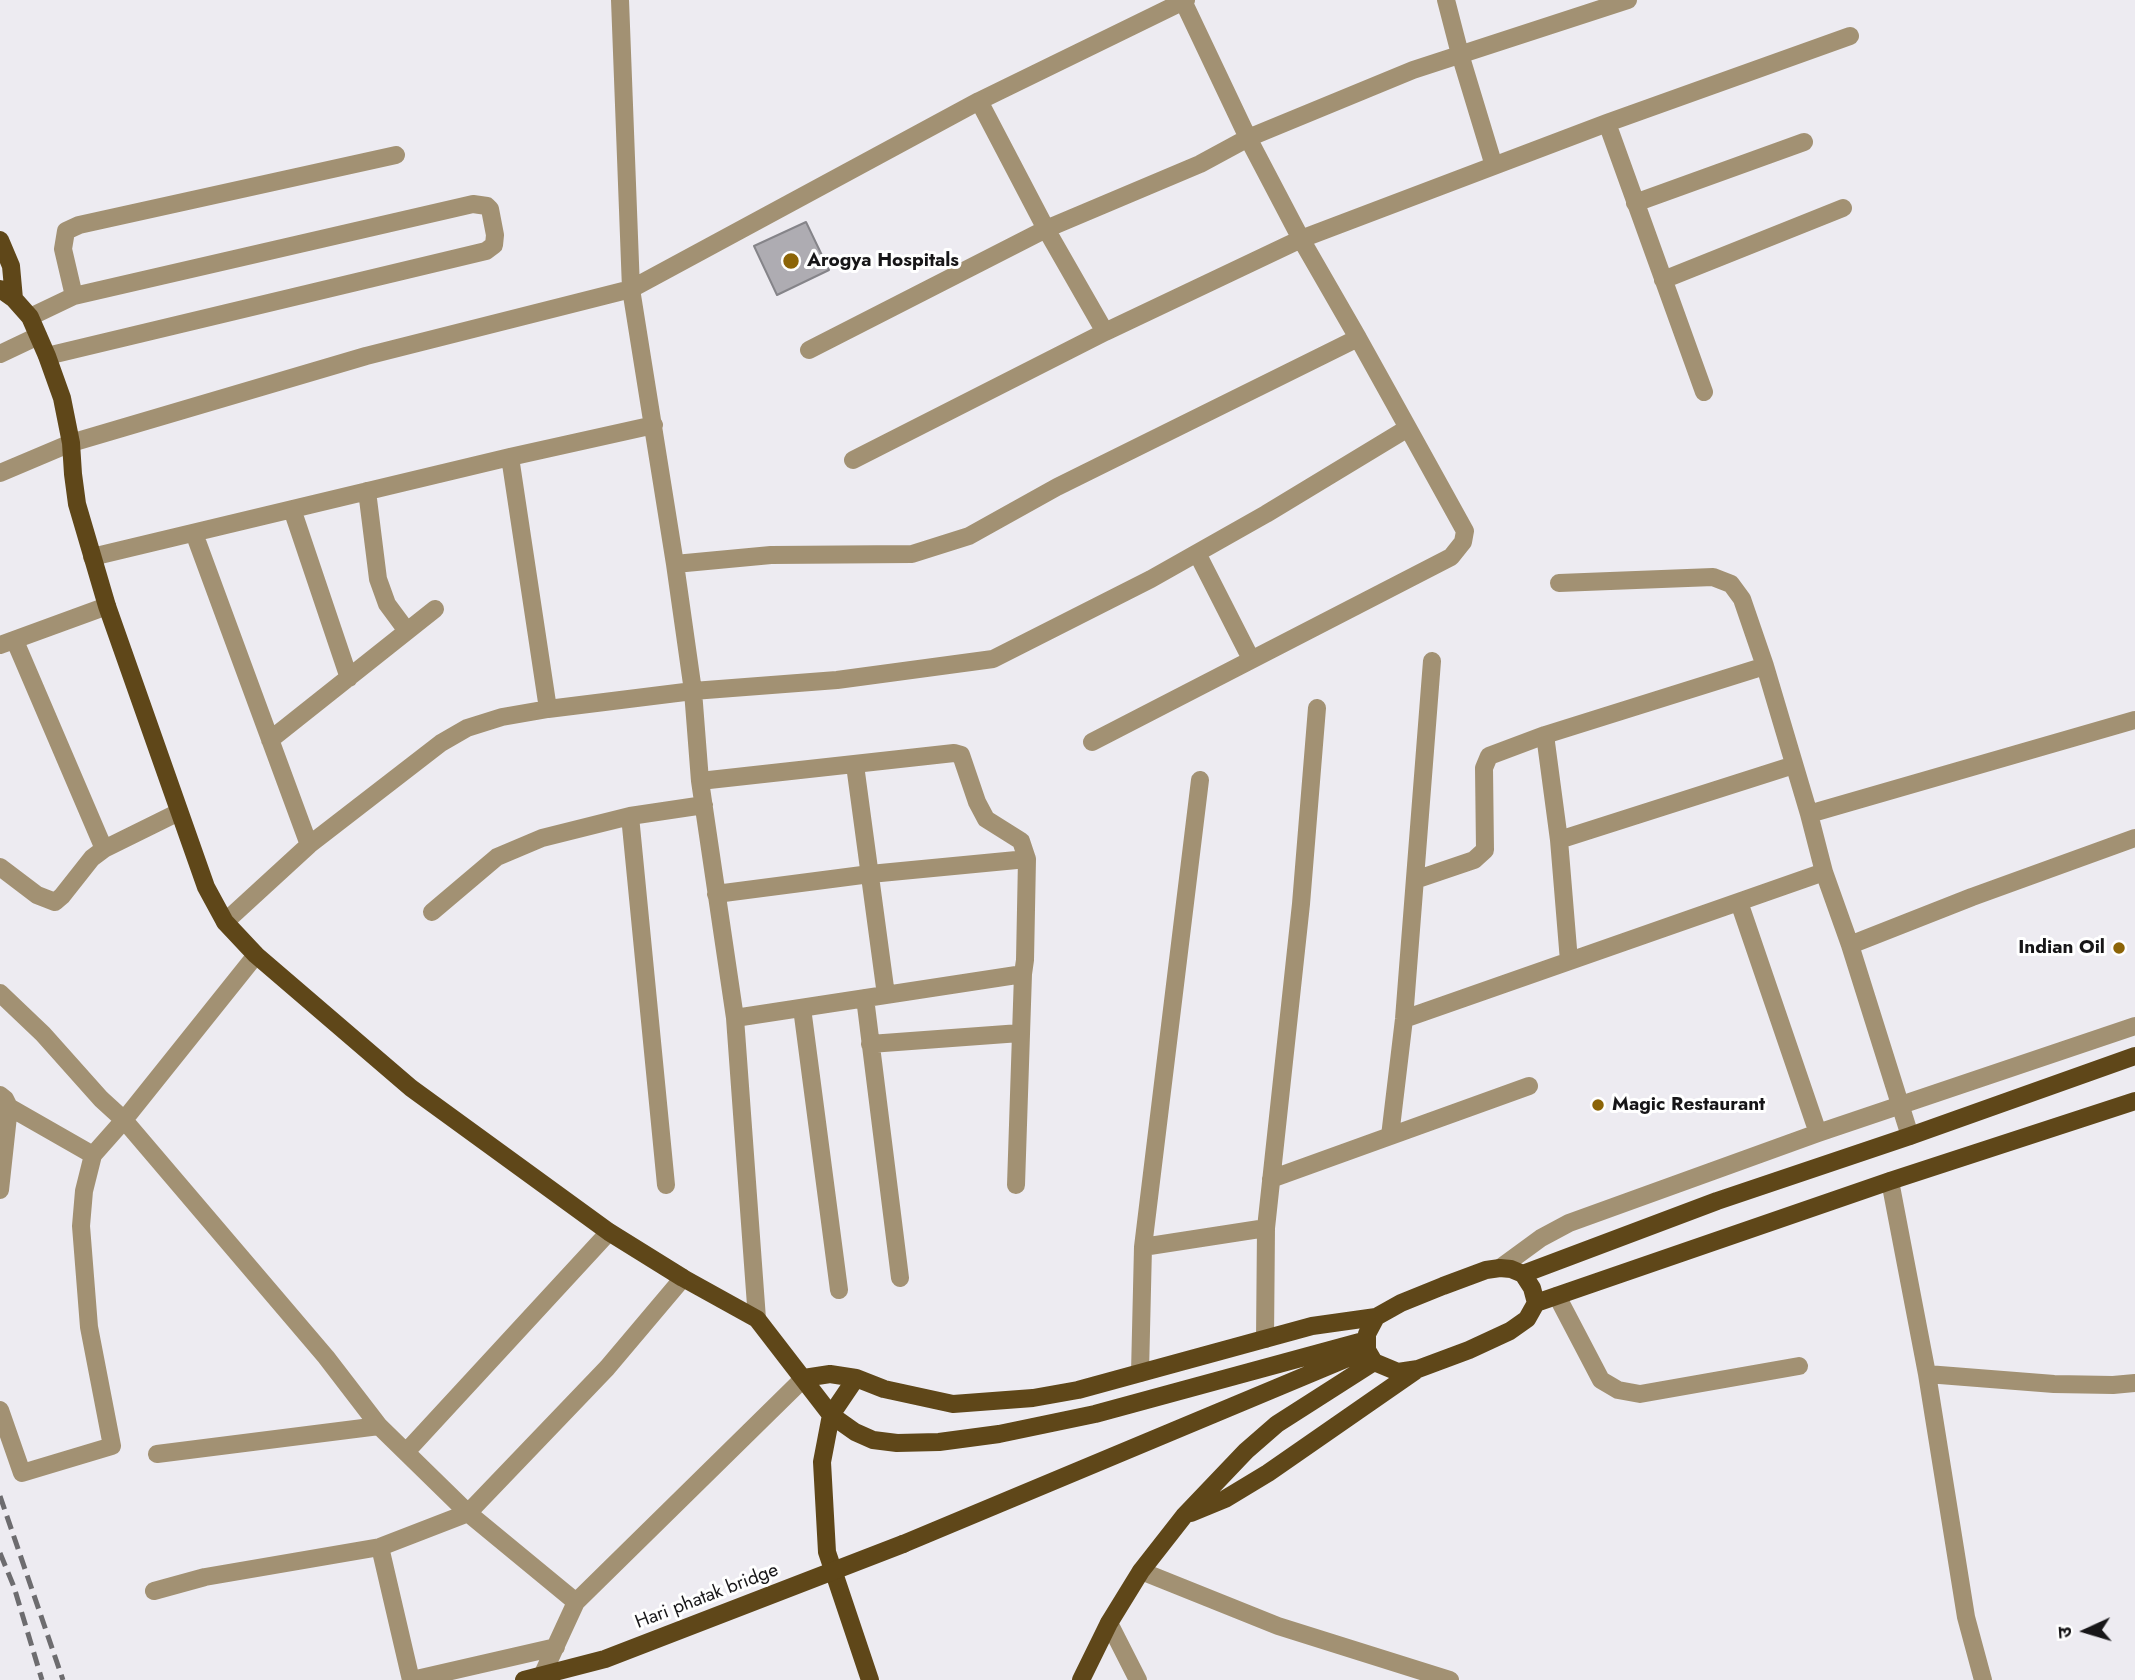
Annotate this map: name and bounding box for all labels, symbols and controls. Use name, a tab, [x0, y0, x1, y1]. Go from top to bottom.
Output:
place label: Arogya Hospitals	[807, 250, 959, 272]
marker: Arogya Hospitals	[781, 251, 801, 271]
place label: Indian Oil	[2018, 937, 2105, 959]
marker: Indian Oil	[2111, 940, 2127, 956]
place label: Magic Restaurant	[1612, 1094, 1765, 1116]
marker: Magic Restaurant	[1590, 1097, 1606, 1113]
street label: Hari phatak bridge	[632, 1559, 782, 1635]
north arrow	[2051, 1596, 2121, 1666]
text: उ	[2051, 1626, 2078, 1639]

